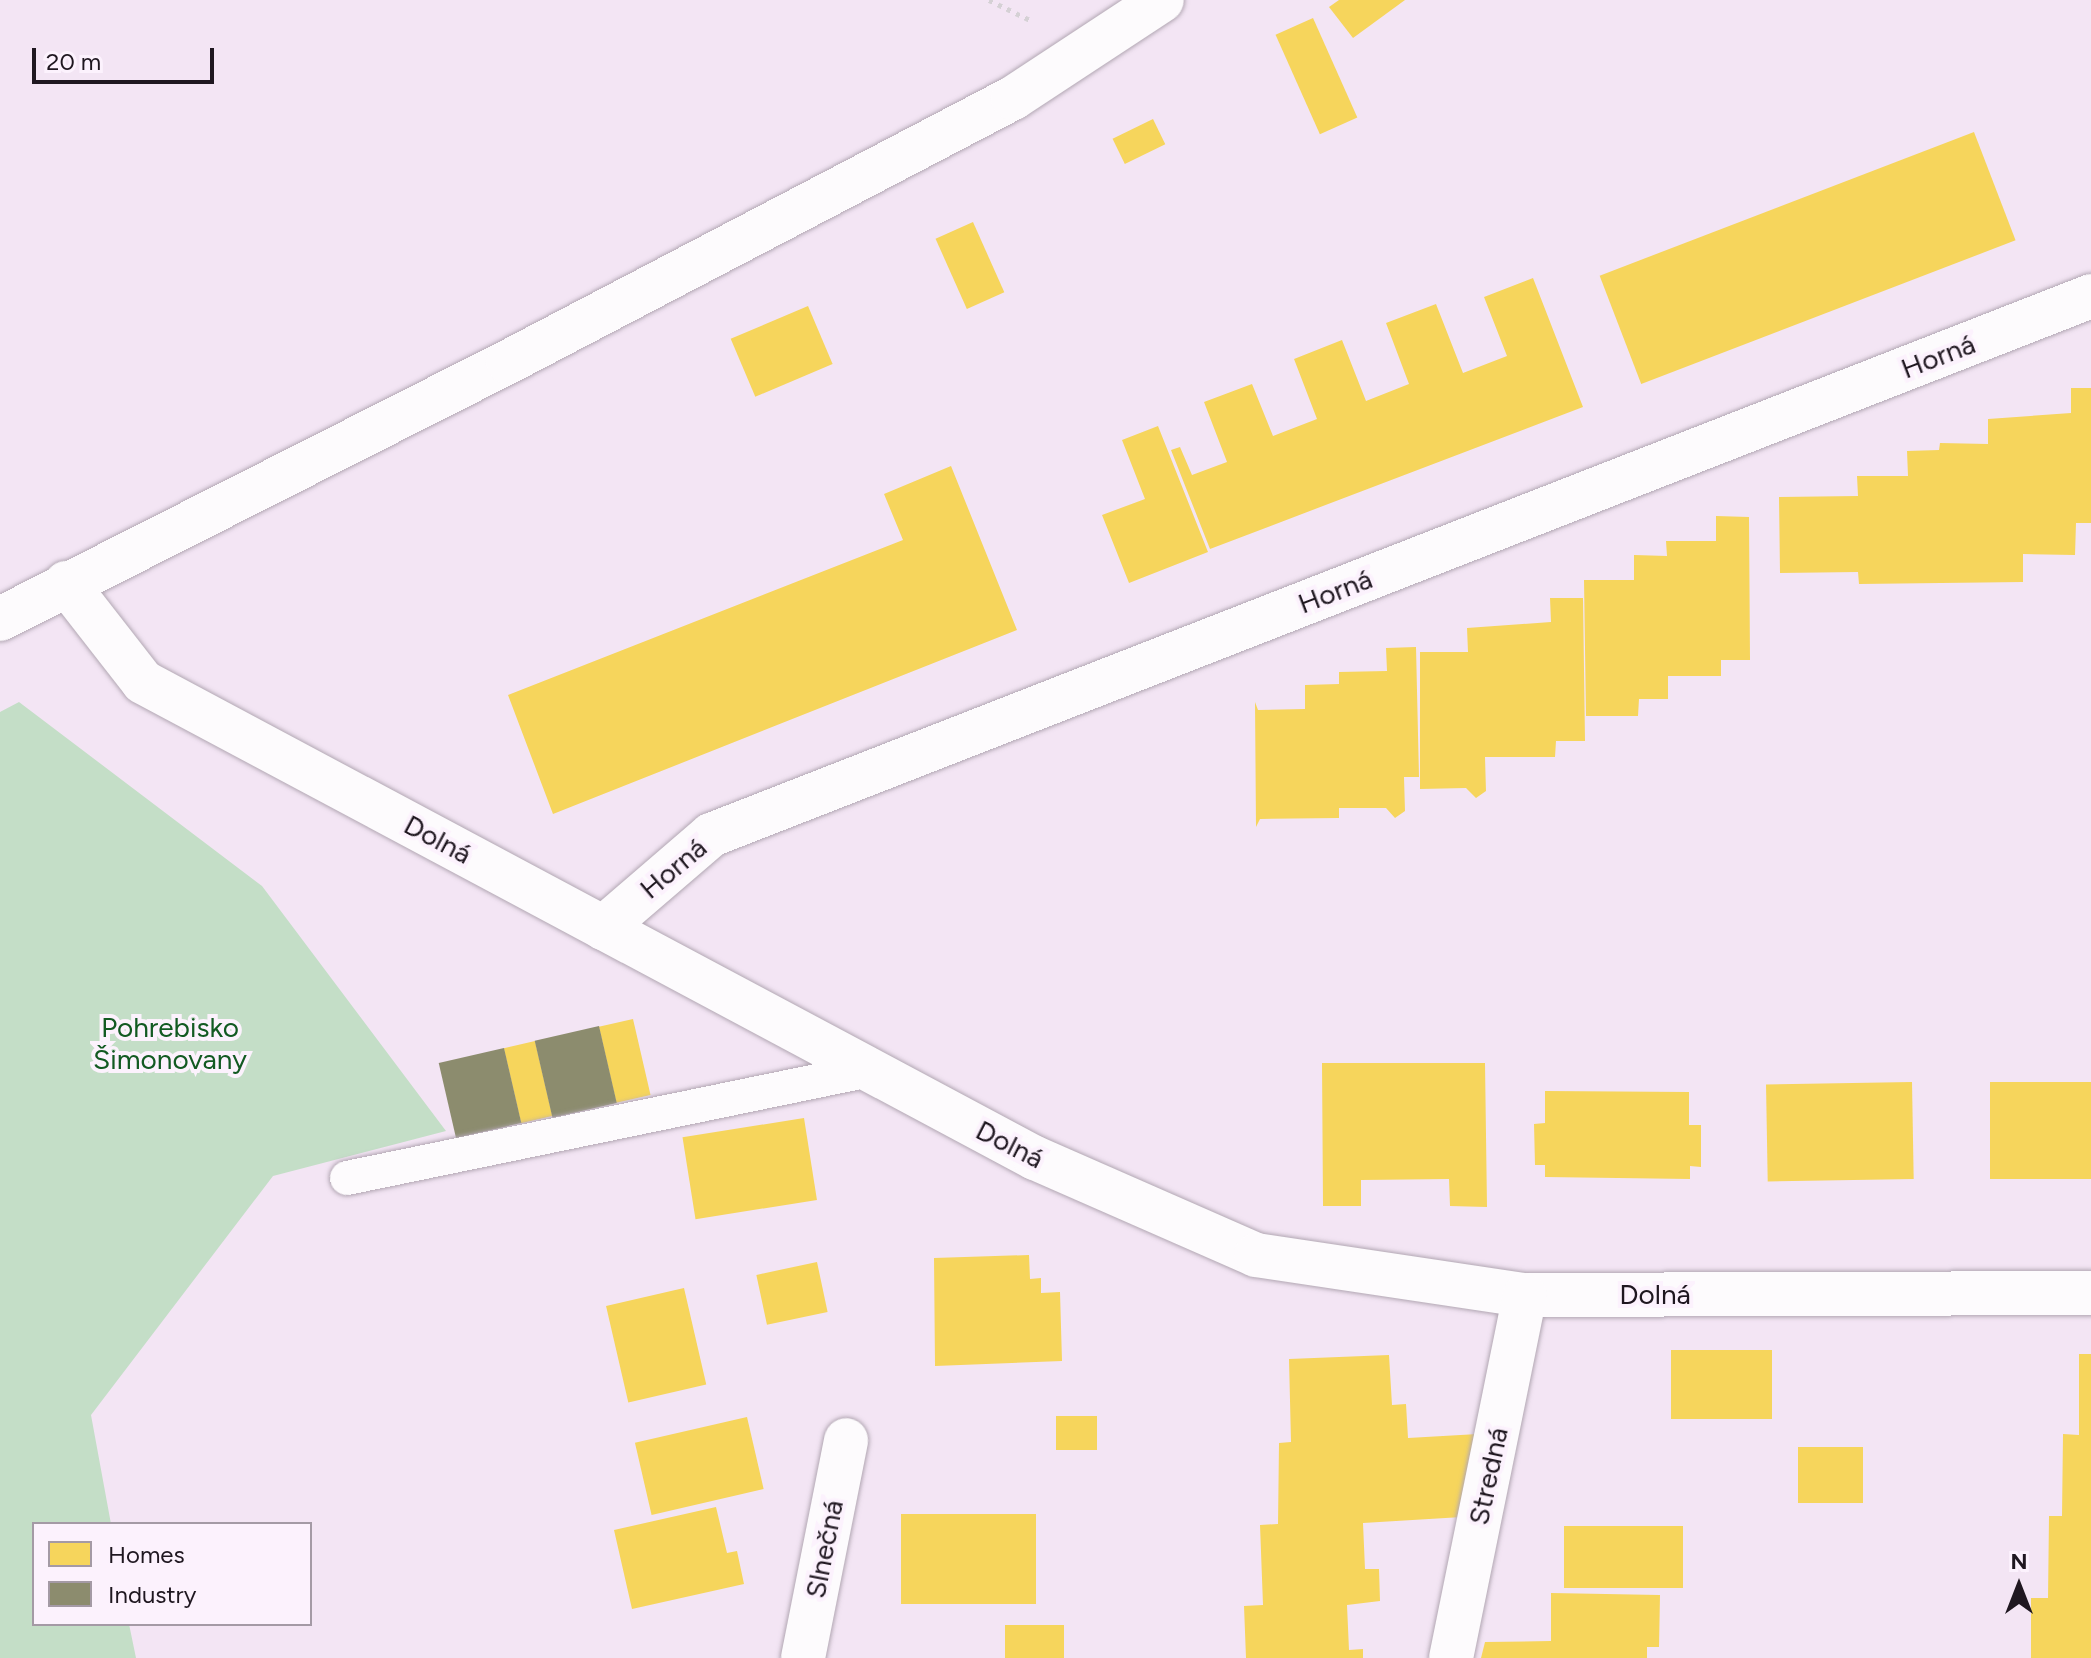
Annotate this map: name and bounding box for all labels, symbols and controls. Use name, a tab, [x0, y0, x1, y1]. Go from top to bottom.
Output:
scale bar	[36, 32, 218, 82]
text: 20 m	[46, 47, 101, 76]
street label: Horná	[1896, 327, 1980, 385]
street label: Horná	[1293, 562, 1377, 620]
street label: Dolná	[399, 807, 477, 871]
street label: Horná	[633, 831, 713, 905]
park label: Pohrebisko Šimonovany	[93, 1010, 247, 1076]
street label: Dolná	[971, 1113, 1049, 1175]
street label: Dolná	[1619, 1277, 1691, 1311]
street label: Stredná	[1461, 1424, 1515, 1528]
street label: Slnečná	[798, 1497, 850, 1601]
legend	[32, 1522, 312, 1626]
text: Homes	[108, 1540, 185, 1569]
north arrow	[1979, 1546, 2059, 1626]
text: N	[2010, 1548, 2028, 1575]
text: Industry	[108, 1580, 196, 1609]

